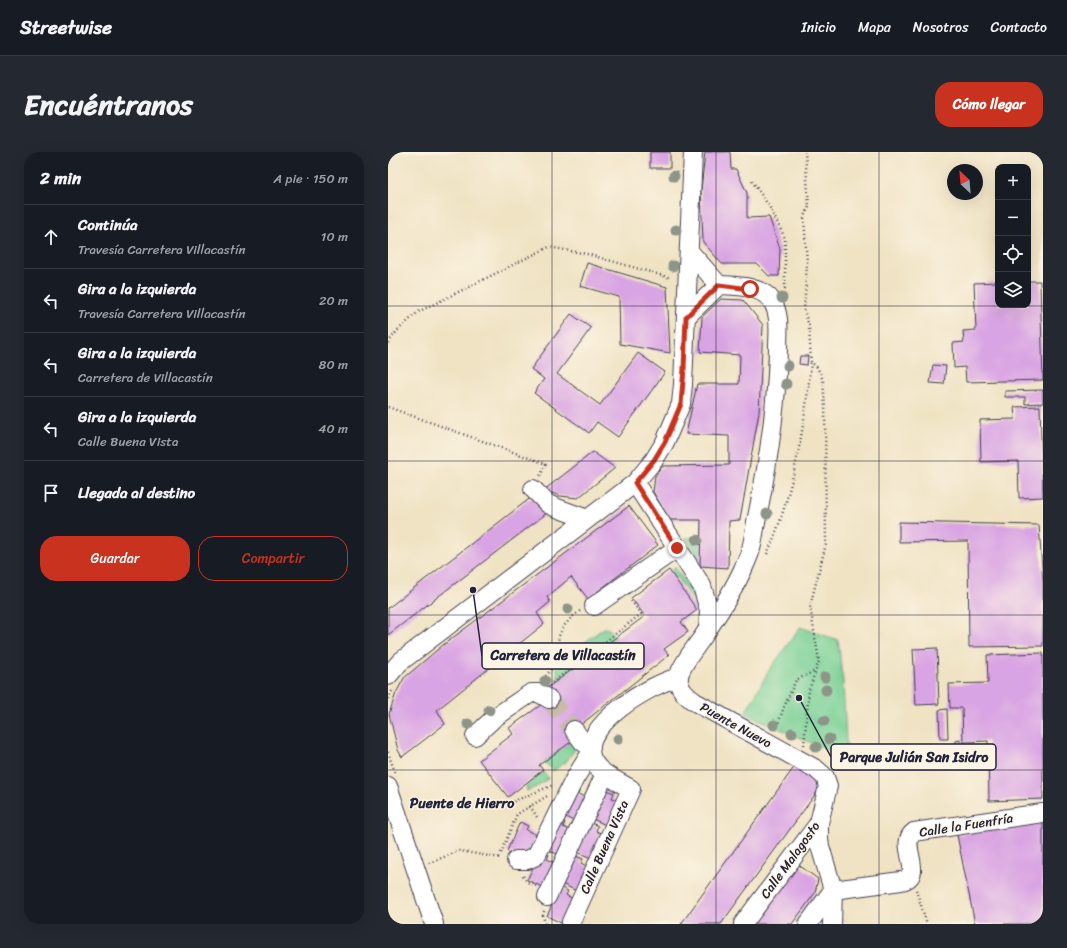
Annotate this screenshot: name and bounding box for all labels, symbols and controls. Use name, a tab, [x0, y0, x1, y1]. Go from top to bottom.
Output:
text: Streetwise	[20, 11, 112, 44]
text: Inicio	[801, 15, 836, 40]
text: Mapa	[858, 15, 891, 40]
text: Nosotros	[913, 15, 968, 40]
text: Contacto	[990, 15, 1047, 40]
text: Encuéntranos	[24, 80, 193, 129]
button: Cómo llegar	[935, 82, 1043, 127]
text: 2 min	[40, 163, 81, 193]
north arrow	[947, 164, 983, 200]
map controls	[995, 164, 1031, 308]
button: +	[995, 164, 1031, 200]
text: A pie · 150 m	[274, 167, 348, 190]
button: −	[995, 200, 1031, 236]
text: Continúa	[78, 212, 137, 238]
text: 10 m	[321, 225, 348, 248]
icon: ahead	[40, 226, 62, 248]
button: locate	[995, 236, 1031, 272]
text: Travesía Carretera Villacastín	[78, 238, 245, 261]
button: layers	[995, 272, 1031, 308]
text: Gira a la izquierda	[78, 276, 196, 302]
route start	[741, 280, 759, 298]
text: 20 m	[319, 289, 348, 312]
icon: left	[40, 290, 62, 312]
text: Travesía Carretera Villacastín	[78, 302, 245, 325]
text: Gira a la izquierda	[78, 340, 196, 366]
text: 80 m	[319, 353, 348, 376]
icon: left	[40, 354, 62, 376]
text: Carretera de Villacastín	[78, 366, 213, 389]
text: Gira a la izquierda	[78, 404, 196, 430]
text: 40 m	[318, 417, 348, 440]
icon: left	[40, 418, 62, 440]
text: Calle Buena Vista	[78, 430, 179, 453]
text: Llegada al destino	[78, 480, 195, 506]
icon: arrive	[40, 482, 62, 504]
button: Guardar	[40, 536, 190, 581]
button: Compartir	[198, 536, 348, 581]
route end	[668, 539, 686, 557]
callout: Carretera de Villacastín	[482, 643, 644, 669]
text: Carretera de Villacastín	[489, 643, 636, 668]
street label: Puente Nuevo	[696, 696, 777, 754]
callout: Parque Julián San Isidro	[831, 744, 996, 770]
text: Parque Julián San Isidro	[840, 745, 989, 770]
district label: Puente de Hierro	[410, 791, 515, 816]
street label: Calle Buena Vista	[573, 796, 635, 898]
street label: Calle la Fuenfría	[918, 806, 1015, 844]
street label: Calle Malagosto	[754, 816, 826, 903]

